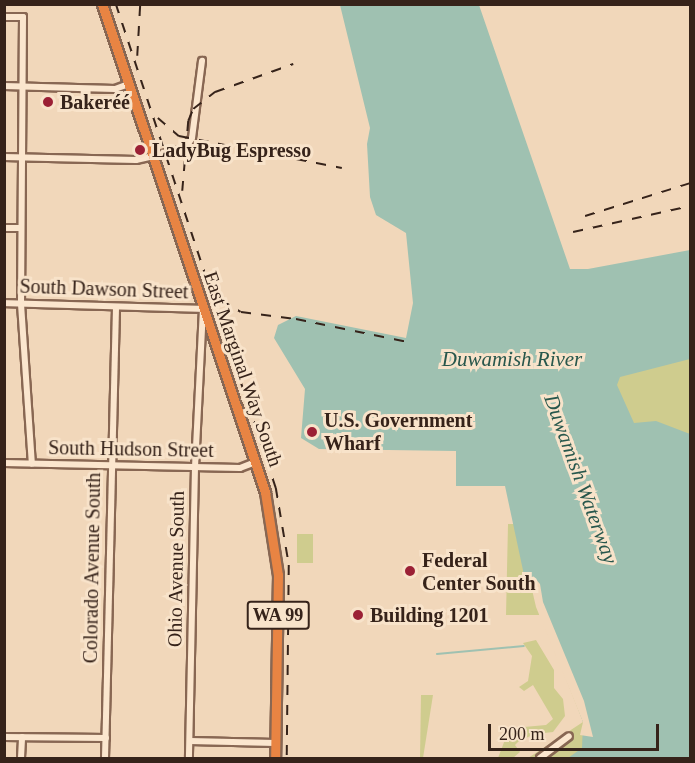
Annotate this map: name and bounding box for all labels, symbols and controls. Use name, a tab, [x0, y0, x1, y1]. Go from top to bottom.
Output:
place label: Bakeréé	[60, 90, 130, 114]
marker: Bakeréé	[41, 95, 55, 109]
place label: LadyBug Espresso	[152, 138, 311, 162]
marker: LadyBug Espresso	[133, 143, 147, 157]
street label: East Marginal Way South	[198, 268, 288, 470]
street label: South Dawson Street	[19, 274, 189, 304]
water label: Duwamish River	[442, 346, 582, 372]
water label: Duwamish Waterway	[539, 391, 623, 567]
place label: U.S. Government Wharf	[324, 408, 472, 455]
marker: U.S. Government Wharf	[305, 425, 319, 439]
street label: South Hudson Street	[48, 436, 214, 462]
street label: Colorado Avenue South	[78, 472, 106, 664]
street label: Ohio Avenue South	[163, 490, 189, 648]
place label: Federal Center South	[422, 548, 536, 595]
marker: Federal Center South	[403, 564, 417, 578]
road number: WA 99	[245, 600, 311, 630]
place label: Building 1201	[370, 603, 488, 627]
marker: Building 1201	[351, 608, 365, 622]
scale bar	[491, 712, 662, 750]
text: 200 m	[499, 724, 545, 744]

